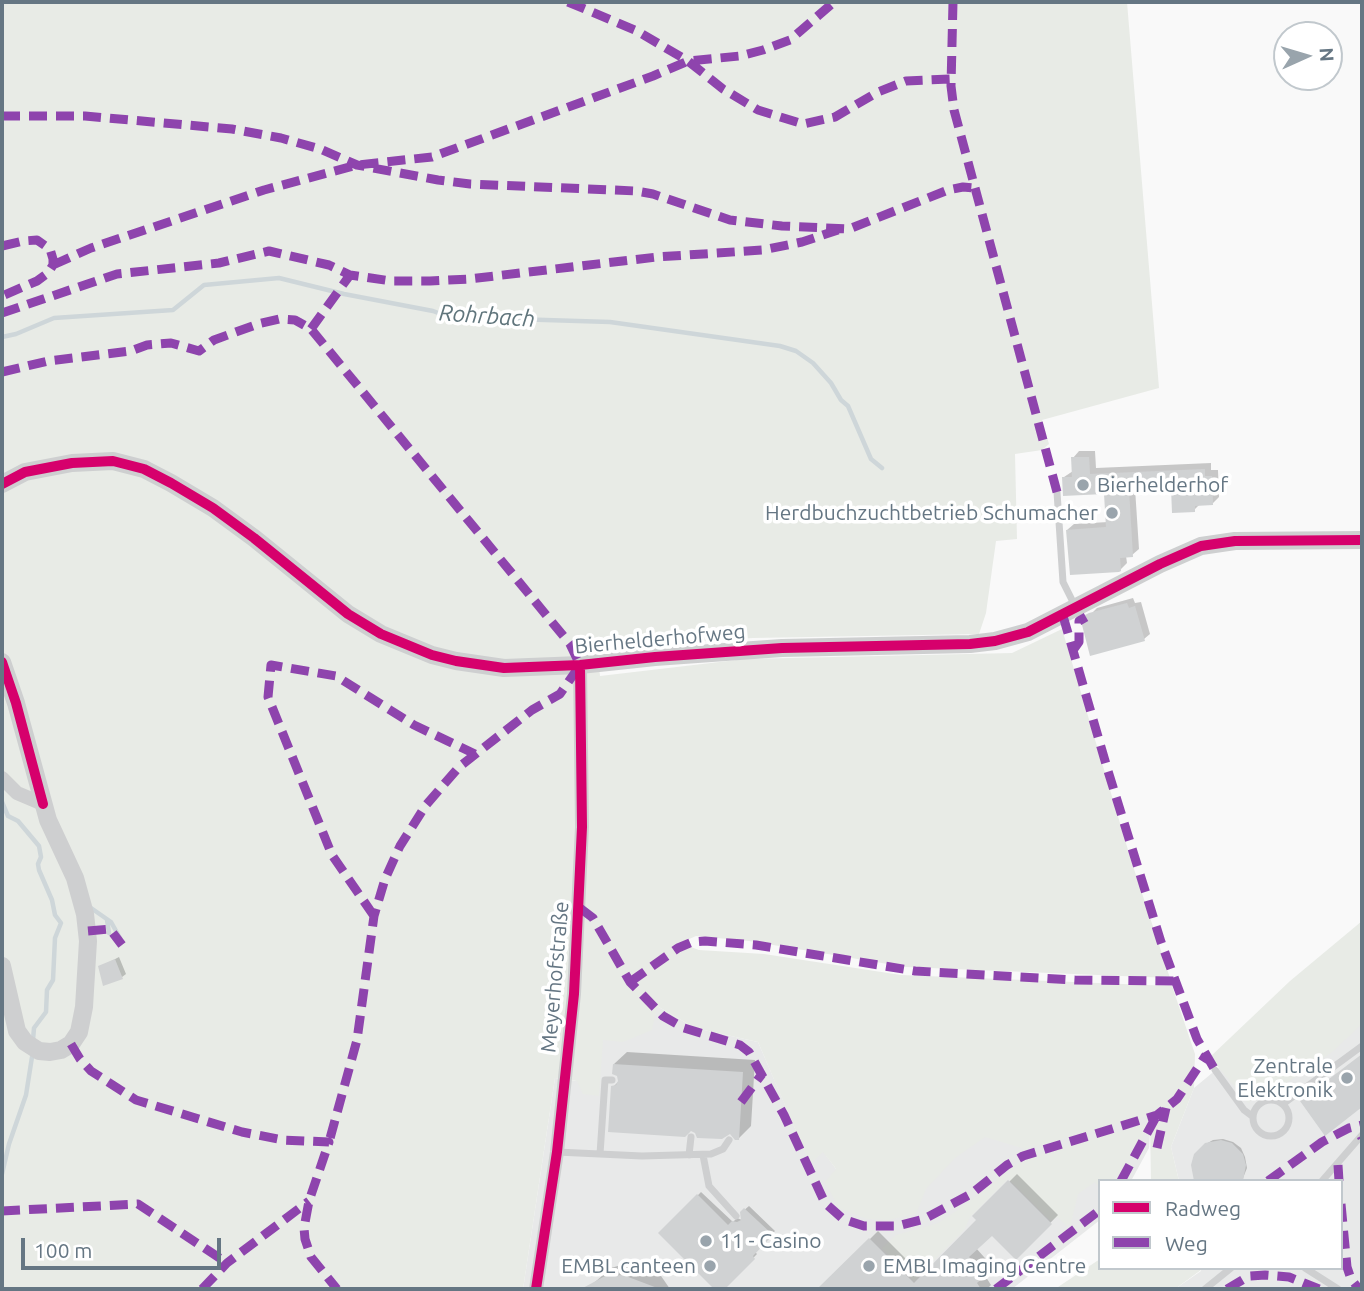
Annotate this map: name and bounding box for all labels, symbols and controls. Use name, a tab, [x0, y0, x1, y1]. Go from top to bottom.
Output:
north arrow	[1273, 21, 1343, 91]
text: N	[1315, 47, 1338, 63]
water label: Rohrbach	[438, 299, 536, 333]
place label: Bierhelderhof	[1097, 472, 1228, 498]
marker: Bierhelderhof	[1075, 477, 1091, 493]
place label: Herdbuchzuchtbetrieb Schumacher	[765, 500, 1098, 526]
marker: Herdbuchzuchtbetrieb Schumacher	[1104, 505, 1120, 521]
street label: Bierhelderhofweg	[573, 619, 747, 659]
street label: Meyerhofstraße	[536, 900, 574, 1054]
place label: Zentrale Elektronik	[1237, 1053, 1333, 1103]
marker: Zentrale Elektronik	[1339, 1070, 1355, 1086]
legend	[1098, 1179, 1343, 1270]
text: Radweg	[1165, 1196, 1241, 1220]
scale bar	[24, 1224, 224, 1268]
place label: 11 - Casino	[720, 1228, 822, 1254]
text: Weg	[1165, 1231, 1208, 1255]
marker: 11 - Casino	[698, 1233, 714, 1249]
text: 100 m	[34, 1238, 92, 1262]
place label: EMBL canteen	[561, 1253, 696, 1279]
place label: EMBL Imaging Centre	[883, 1253, 1086, 1279]
marker: EMBL canteen	[702, 1258, 718, 1274]
marker: EMBL Imaging Centre	[861, 1258, 877, 1274]

